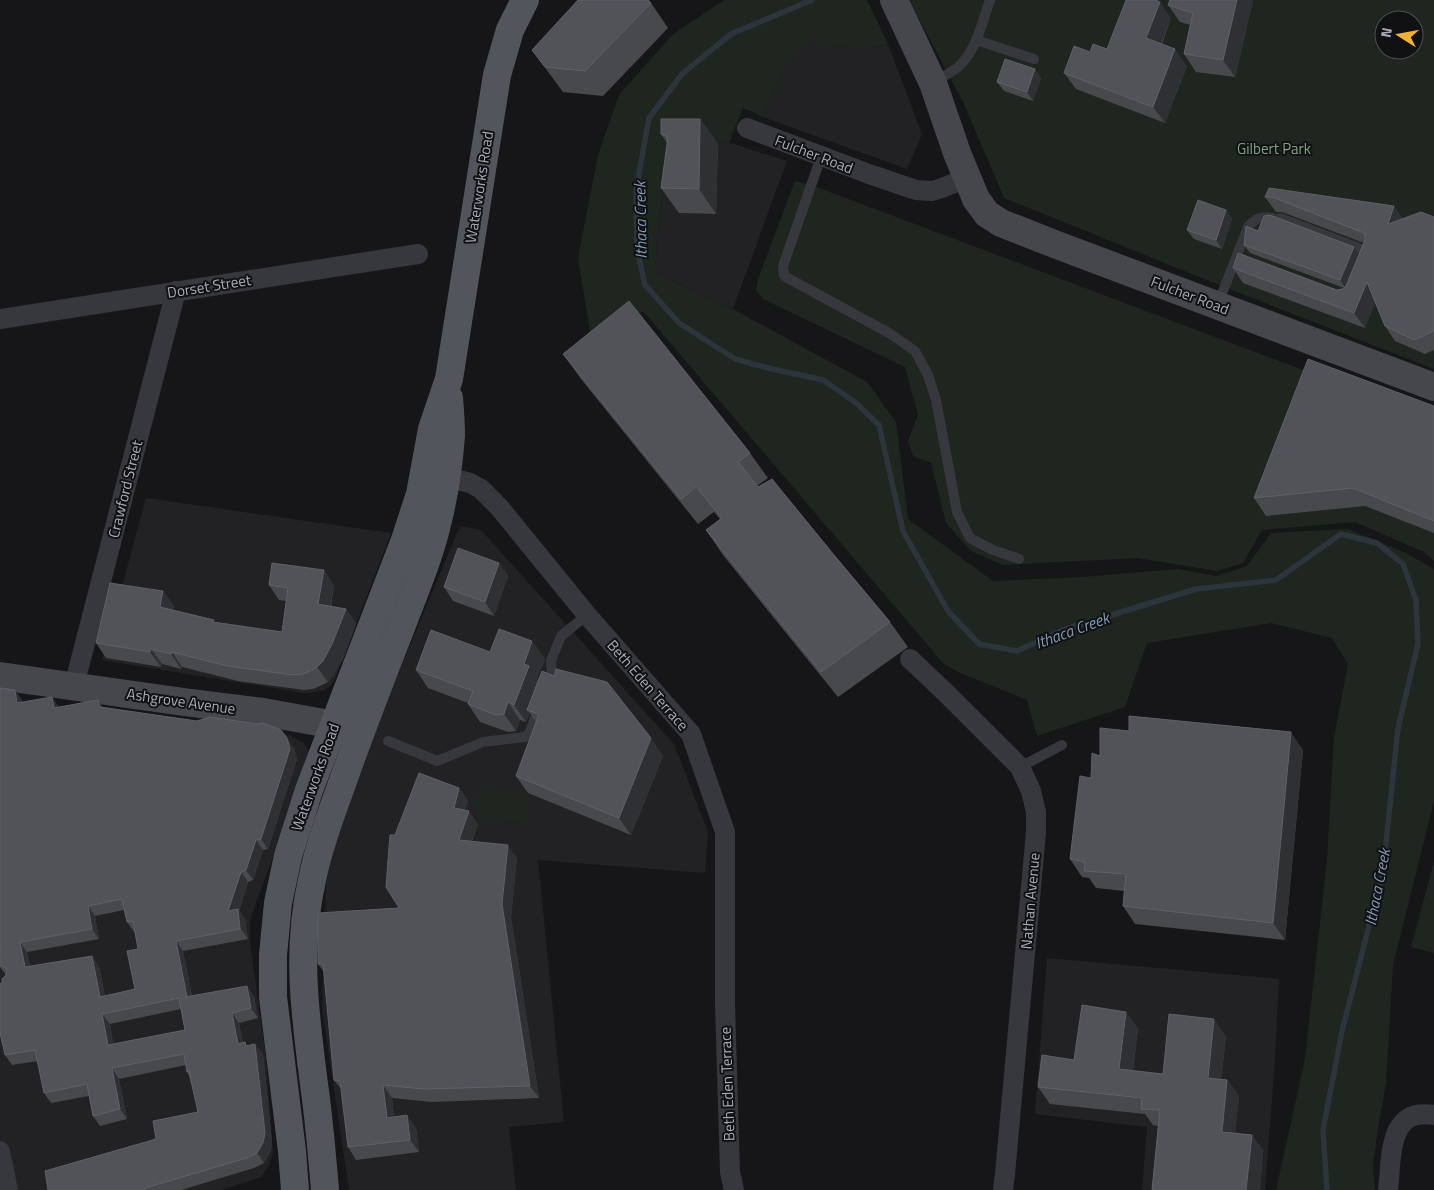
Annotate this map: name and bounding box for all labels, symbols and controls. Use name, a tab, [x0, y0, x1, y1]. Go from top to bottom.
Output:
north arrow	[1374, 10, 1424, 60]
text: N	[1375, 26, 1397, 39]
street label: Waterworks Road	[459, 129, 499, 245]
street label: Fulcher Road	[772, 129, 856, 179]
park label: Gilbert Park	[1237, 137, 1311, 160]
water label: Ithaca Creek	[627, 179, 653, 259]
street label: Dorset Street	[165, 268, 253, 304]
street label: Fulcher Road	[1148, 270, 1232, 320]
street label: Crawford Street	[102, 437, 148, 540]
water label: Ithaca Creek	[1031, 605, 1114, 655]
street label: Beth Eden Terrace	[602, 634, 694, 736]
street label: Ashgrove Avenue	[125, 682, 237, 720]
street label: Waterworks Road	[285, 720, 345, 834]
water label: Ithaca Creek	[1358, 845, 1397, 927]
street label: Nathan Avenue	[1014, 852, 1046, 950]
street label: Beth Eden Terrace	[714, 1026, 740, 1142]

